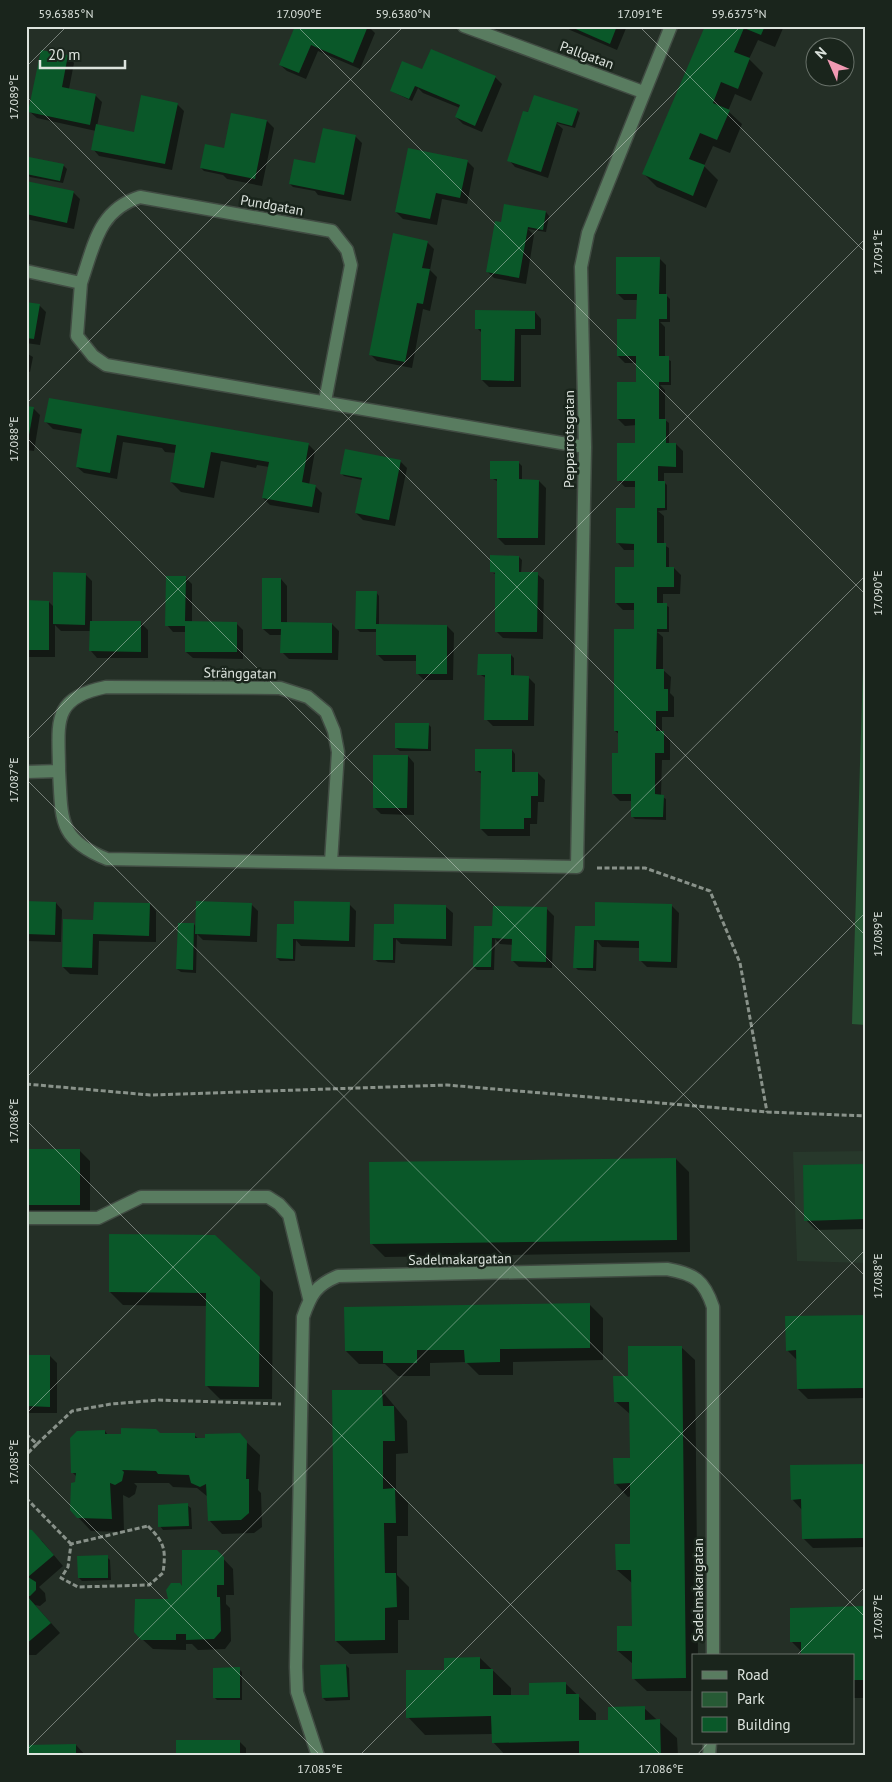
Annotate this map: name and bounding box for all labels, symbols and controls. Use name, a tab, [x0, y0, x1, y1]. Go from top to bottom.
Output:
text: 59.6385°N	[39, 6, 93, 21]
text: 17.090°E	[276, 6, 322, 21]
text: 59.6380°N	[376, 6, 430, 21]
text: 17.091°E	[617, 6, 663, 21]
text: 59.6375°N	[712, 6, 766, 21]
street label: Pallgatan	[557, 37, 617, 73]
scale bar	[40, 38, 125, 70]
north arrow	[804, 38, 854, 88]
text: N	[811, 43, 830, 62]
text: 20 m	[48, 45, 81, 64]
text: 17.089°E	[6, 74, 21, 120]
street label: Pundgatan	[239, 191, 305, 219]
text: 17.091°E	[870, 229, 885, 275]
street label: Pepparrotsgatan	[560, 390, 578, 488]
text: 17.088°E	[6, 416, 21, 462]
text: 17.090°E	[870, 570, 885, 616]
street label: Stränggatan	[203, 663, 277, 683]
text: 17.087°E	[6, 757, 21, 803]
text: 17.089°E	[870, 911, 885, 957]
text: 17.086°E	[6, 1098, 21, 1144]
street label: Sadelmakargatan	[408, 1249, 512, 1269]
text: 17.088°E	[870, 1253, 885, 1299]
text: 17.085°E	[6, 1439, 21, 1485]
street label: Sadelmakargatan	[689, 1538, 707, 1642]
text: 17.087°E	[870, 1594, 885, 1640]
legend	[692, 1654, 854, 1744]
text: Road	[737, 1665, 769, 1684]
text: Park	[737, 1689, 765, 1708]
text: Building	[737, 1715, 791, 1734]
text: 17.085°E	[297, 1761, 343, 1776]
text: 17.086°E	[638, 1761, 684, 1776]

